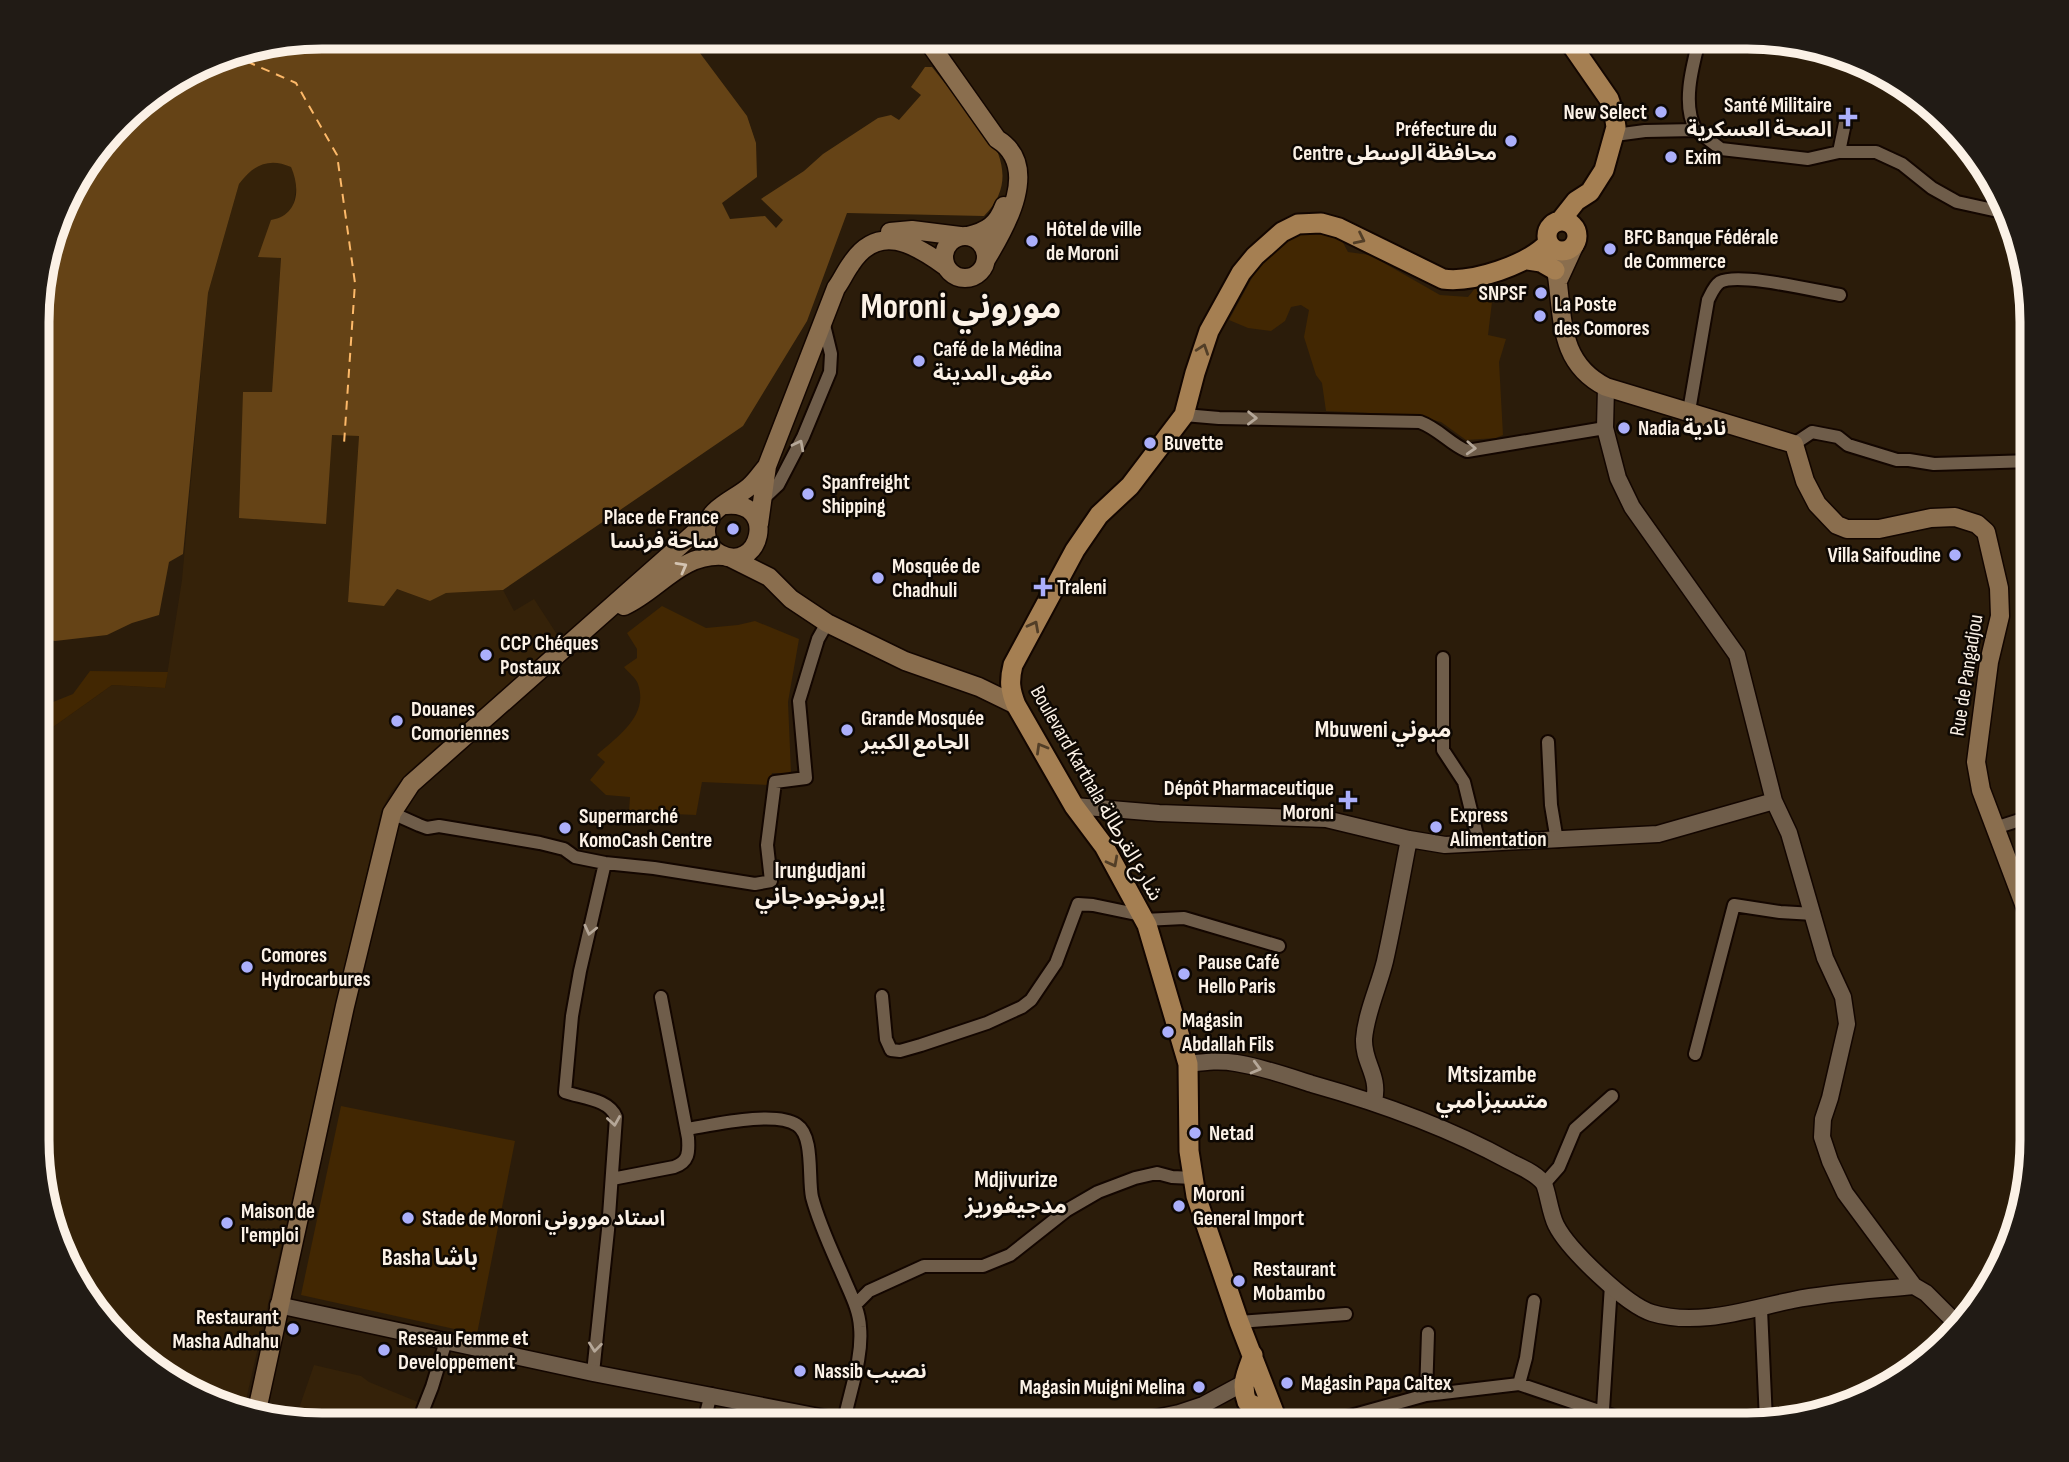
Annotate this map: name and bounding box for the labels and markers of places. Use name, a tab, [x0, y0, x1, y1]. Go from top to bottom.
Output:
place label: Santé Militaire الصحة العسكرية	[1687, 93, 1832, 142]
place label: New Select	[1564, 100, 1647, 125]
marker: New Select	[1653, 104, 1669, 120]
marker: Santé Militaire الصحة العسكرية	[1838, 107, 1858, 127]
place label: Préfecture du Centre محافظة الوسطى	[1293, 117, 1497, 166]
marker: Préfecture du Centre محافظة الوسطى	[1503, 133, 1519, 149]
place label: Exim	[1685, 145, 1721, 170]
marker: Exim	[1663, 149, 1679, 165]
place label: Hôtel de ville de Moroni	[1046, 217, 1142, 266]
place label: BFC Banque Fédérale de Commerce	[1624, 225, 1779, 274]
marker: Hôtel de ville de Moroni	[1024, 233, 1040, 249]
marker: BFC Banque Fédérale de Commerce	[1602, 241, 1618, 257]
place label: SNPSF	[1478, 281, 1527, 306]
marker: SNPSF	[1533, 285, 1549, 301]
place label: La Poste des Comores	[1554, 292, 1650, 341]
marker: La Poste des Comores	[1532, 308, 1548, 324]
place label: Café de la Médina مقهى المدينة	[933, 337, 1062, 386]
marker: Café de la Médina مقهى المدينة	[911, 353, 927, 369]
place label: Nadia نادية	[1638, 416, 1727, 441]
marker: Nadia نادية	[1616, 420, 1632, 436]
place label: Buvette	[1164, 431, 1223, 456]
marker: Buvette	[1142, 435, 1158, 451]
place label: Spanfreight Shipping	[822, 470, 910, 519]
marker: Spanfreight Shipping	[800, 486, 816, 502]
place label: Place de France ساحة فرنسا	[604, 505, 719, 554]
marker: Place de France ساحة فرنسا	[725, 521, 741, 537]
place label: Villa Saifoudine	[1827, 543, 1941, 568]
marker: Villa Saifoudine	[1947, 547, 1963, 563]
place label: Mosquée de Chadhuli	[892, 554, 980, 603]
marker: Mosquée de Chadhuli	[870, 570, 886, 586]
place label: Traleni	[1057, 575, 1107, 600]
marker: Traleni	[1035, 579, 1051, 595]
place label: CCP Chéques Postaux	[500, 631, 599, 680]
marker: CCP Chéques Postaux	[478, 647, 494, 663]
place label: Douanes Comoriennes	[411, 697, 509, 746]
place label: Grande Mosquée الجامع الكبير	[860, 706, 984, 757]
marker: Douanes Comoriennes	[389, 713, 405, 729]
marker: Grande Mosquée الجامع الكبير	[839, 722, 855, 738]
place label: Dépôt Pharmaceutique Moroni	[1164, 776, 1334, 825]
marker: Dépôt Pharmaceutique Moroni	[1340, 792, 1356, 808]
place label: Express Alimentation	[1449, 803, 1547, 852]
place label: Supermarché KomoCash Centre	[579, 804, 712, 853]
marker: Express Alimentation	[1428, 819, 1444, 835]
marker: Supermarché KomoCash Centre	[557, 820, 573, 836]
place label: Comores Hydrocarbures	[261, 943, 371, 992]
place label: Pause Café Hello Paris	[1198, 950, 1280, 999]
marker: Comores Hydrocarbures	[239, 959, 255, 975]
marker: Pause Café Hello Paris	[1176, 966, 1192, 982]
place label: Magasin Abdallah Fils	[1181, 1008, 1274, 1057]
marker: Magasin Abdallah Fils	[1160, 1024, 1176, 1040]
place label: Netad	[1209, 1121, 1254, 1146]
marker: Netad	[1187, 1125, 1203, 1141]
place label: Moroni General Import	[1193, 1182, 1304, 1231]
marker: Moroni General Import	[1171, 1198, 1187, 1214]
place label: Maison de l'emploi	[241, 1199, 315, 1248]
place label: Stade de Moroni استاد موروني	[422, 1206, 665, 1235]
marker: Stade de Moroni استاد موروني	[400, 1210, 416, 1226]
marker: Maison de l'emploi	[219, 1215, 235, 1231]
place label: Restaurant Mobambo	[1253, 1257, 1336, 1306]
marker: Restaurant Mobambo	[1231, 1273, 1247, 1289]
place label: Restaurant Masha Adhahu	[172, 1305, 279, 1354]
marker: Restaurant Masha Adhahu	[285, 1321, 301, 1337]
place label: Reseau Femme et Developpement	[398, 1326, 528, 1375]
marker: Reseau Femme et Developpement	[376, 1342, 392, 1358]
place label: Nassib نصيب	[814, 1359, 927, 1384]
marker: Nassib نصيب	[792, 1363, 808, 1379]
place label: Magasin Papa Caltex	[1301, 1371, 1452, 1396]
place label: Magasin Muigni Melina	[1020, 1375, 1185, 1400]
marker: Magasin Papa Caltex	[1279, 1375, 1295, 1391]
marker: Magasin Muigni Melina	[1191, 1379, 1207, 1395]

